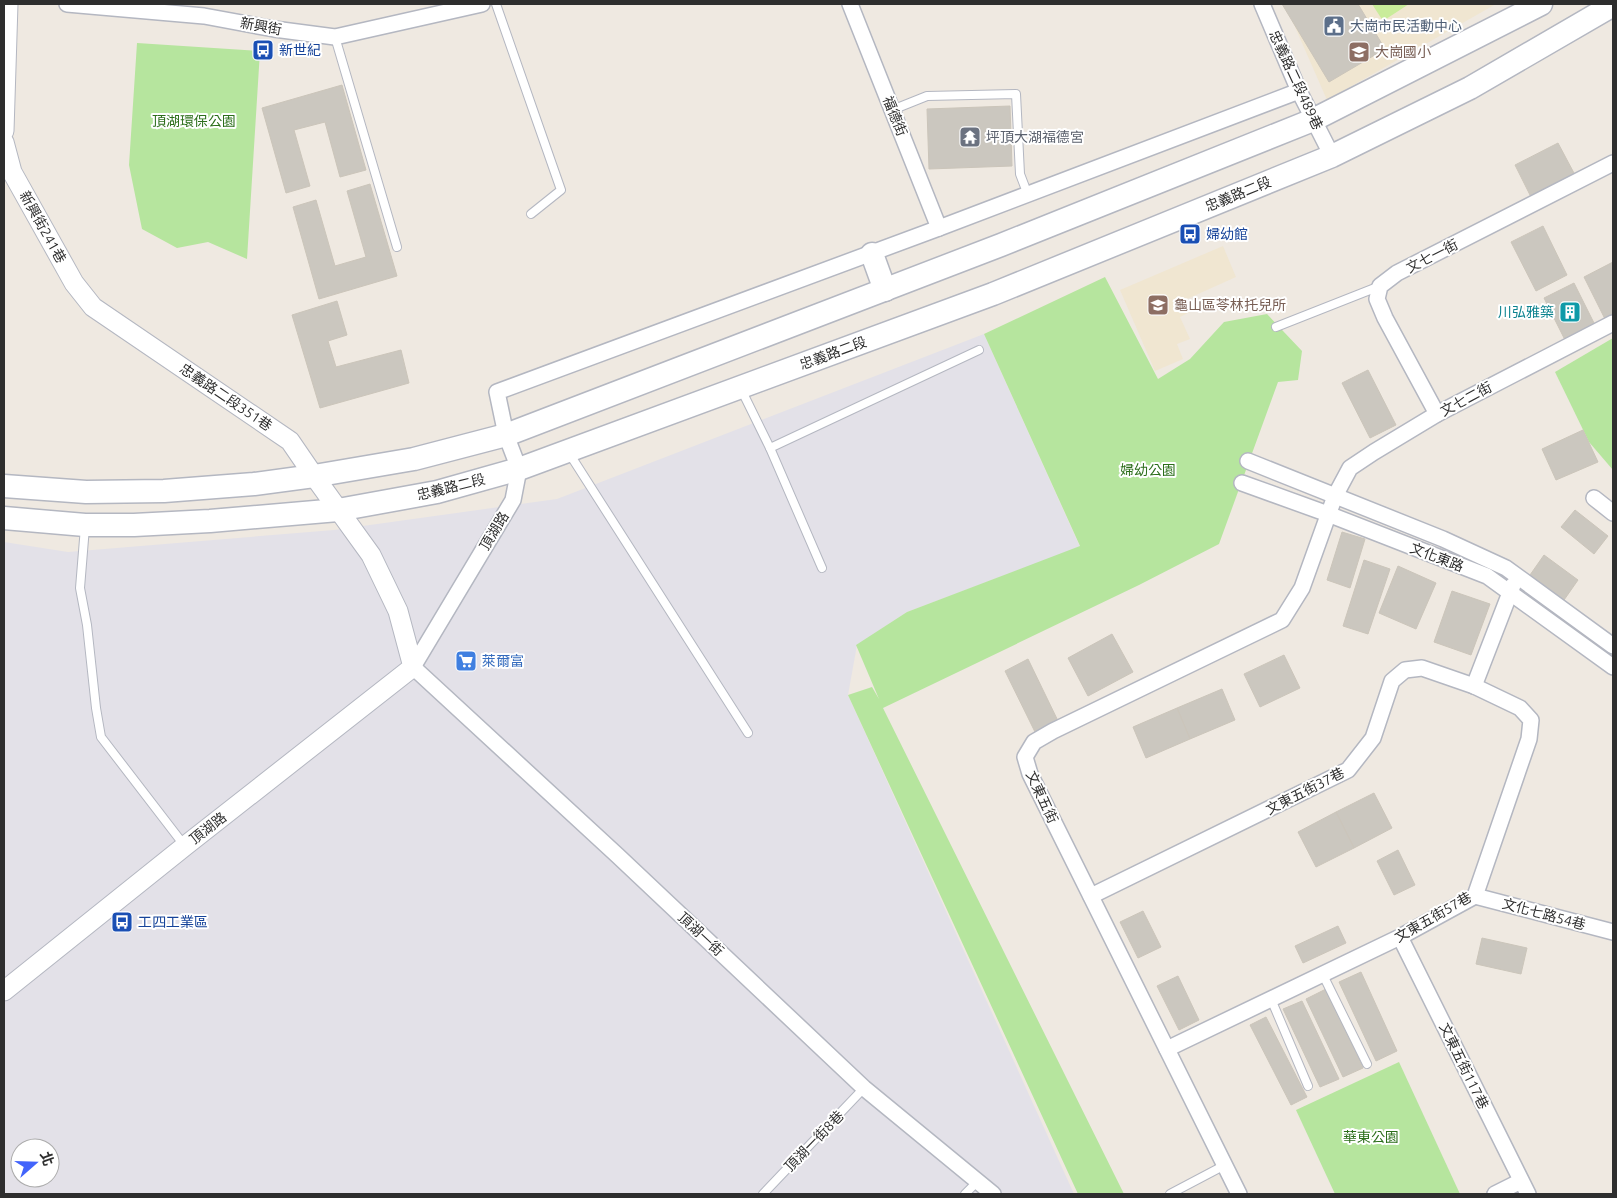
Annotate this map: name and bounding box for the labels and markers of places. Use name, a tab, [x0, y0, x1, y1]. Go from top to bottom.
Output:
public building icon: 大崗市民活動中心	[1322, 14, 1346, 38]
place label: 大崗市民活動中心	[1350, 18, 1462, 34]
bus stop icon: 新世紀	[251, 38, 275, 62]
school or university icon: 大崗國小	[1347, 40, 1371, 64]
place label: 新世紀	[279, 42, 321, 58]
place label: 大崗國小	[1375, 44, 1431, 60]
temple icon: 坪頂大湖福德宮	[958, 125, 982, 149]
place label: 坪頂大湖福德宮	[986, 129, 1084, 145]
bus stop icon: 婦幼館	[1178, 222, 1202, 246]
place label: 婦幼館	[1206, 226, 1248, 242]
school or university icon: 龜山區苓林托兒所	[1146, 293, 1170, 317]
place label: 龜山區苓林托兒所	[1174, 297, 1286, 313]
building icon: 川弘雅築	[1558, 300, 1582, 324]
place label: 川弘雅築	[1498, 304, 1554, 320]
supermarket icon: 萊爾富	[454, 649, 478, 673]
place label: 萊爾富	[482, 653, 524, 669]
bus stop icon: 工四工業區	[110, 910, 134, 934]
place label: 工四工業區	[138, 914, 208, 930]

